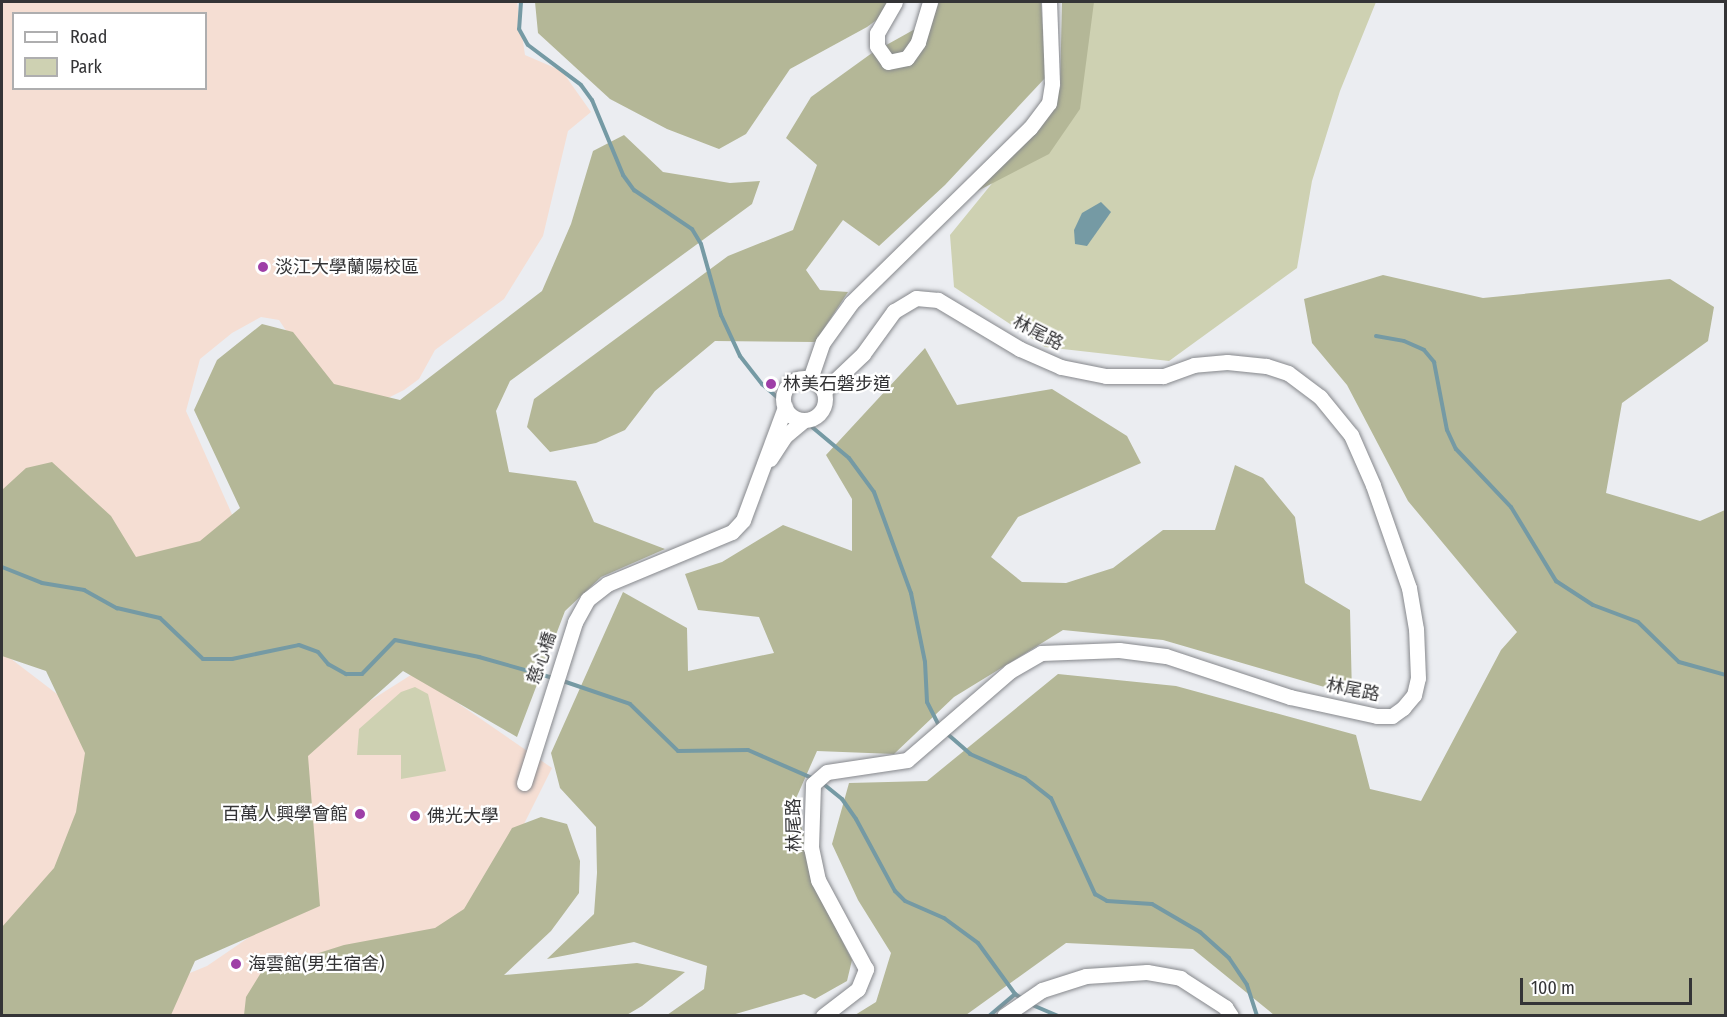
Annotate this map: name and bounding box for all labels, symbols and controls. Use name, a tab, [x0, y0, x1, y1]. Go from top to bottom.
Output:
legend	[12, 12, 207, 90]
text: Road	[70, 26, 107, 48]
text: Park	[70, 56, 102, 78]
place label: 淡江大學蘭陽校區	[275, 256, 419, 278]
marker: 淡江大學蘭陽校區	[256, 260, 270, 274]
street label: 林尾路	[1009, 311, 1067, 355]
place label: 林美石磐步道	[783, 373, 891, 395]
marker: 林美石磐步道	[764, 377, 778, 391]
street label: 慈心橋	[523, 629, 561, 687]
street label: 林尾路	[1324, 674, 1382, 706]
street label: 林尾路	[783, 798, 805, 852]
place label: 百萬人興學會館	[222, 803, 348, 825]
place label: 佛光大學	[427, 805, 499, 827]
marker: 百萬人興學會館	[353, 807, 367, 821]
marker: 佛光大學	[408, 809, 422, 823]
place label: 海雲館(男生宿舍)	[248, 953, 385, 975]
marker: 海雲館(男生宿舍)	[229, 957, 243, 971]
scale bar	[1523, 966, 1696, 1004]
text: 100 m	[1531, 977, 1575, 999]

